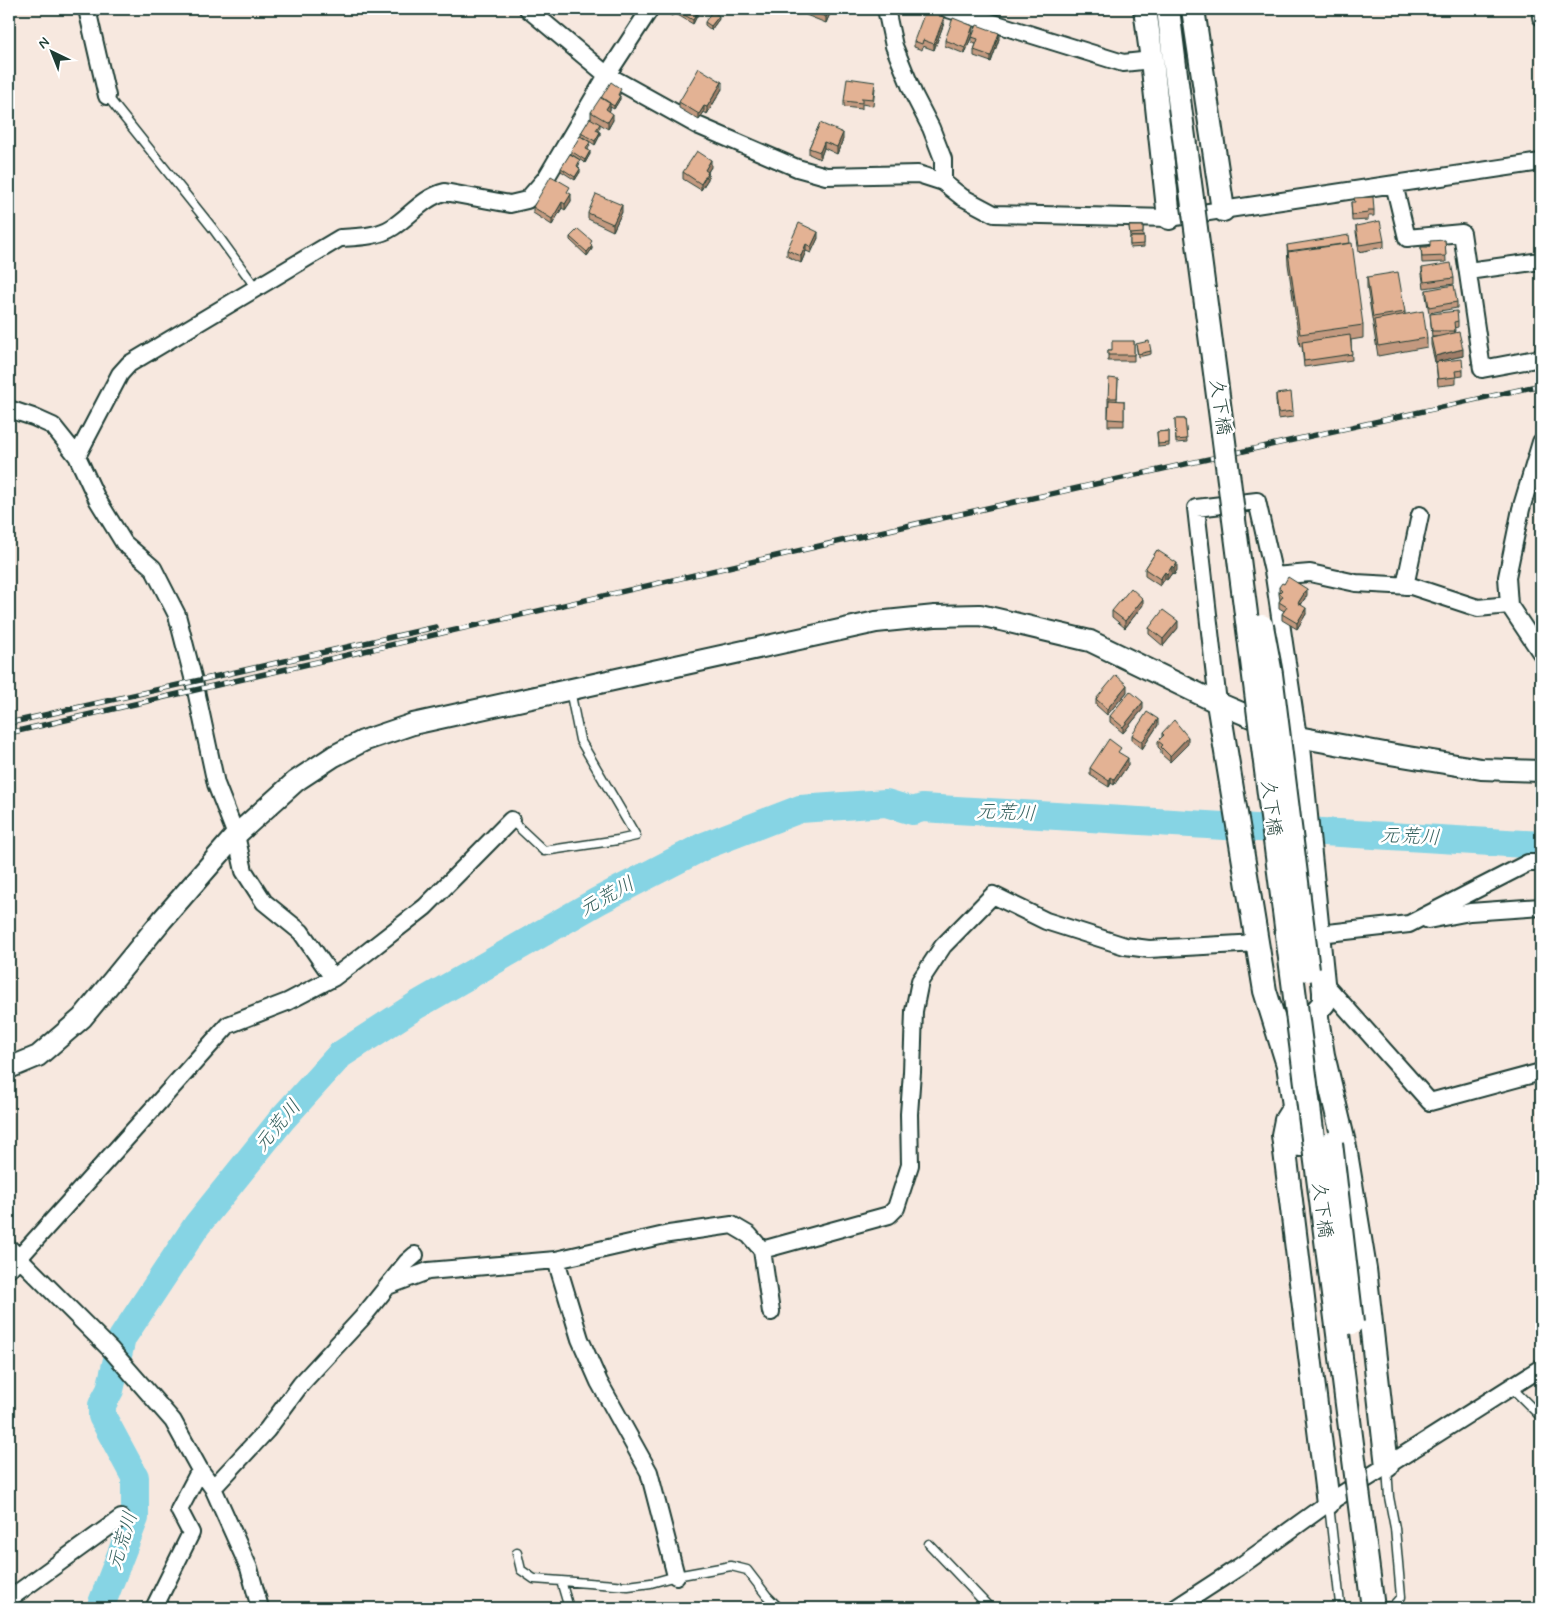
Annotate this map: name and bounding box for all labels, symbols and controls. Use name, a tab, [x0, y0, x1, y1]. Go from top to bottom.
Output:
north arrow	[28, 28, 78, 78]
text: N	[34, 33, 53, 53]
street label: 久下橋	[1204, 377, 1236, 437]
street label: 久下橋	[1255, 778, 1287, 838]
water label: 元荒川	[975, 798, 1037, 828]
water label: 元荒川	[1379, 822, 1441, 852]
water label: 元荒川	[574, 871, 640, 923]
water label: 元荒川	[248, 1094, 308, 1158]
street label: 久下橋	[1306, 1180, 1338, 1240]
water label: 元荒川	[101, 1508, 145, 1574]

